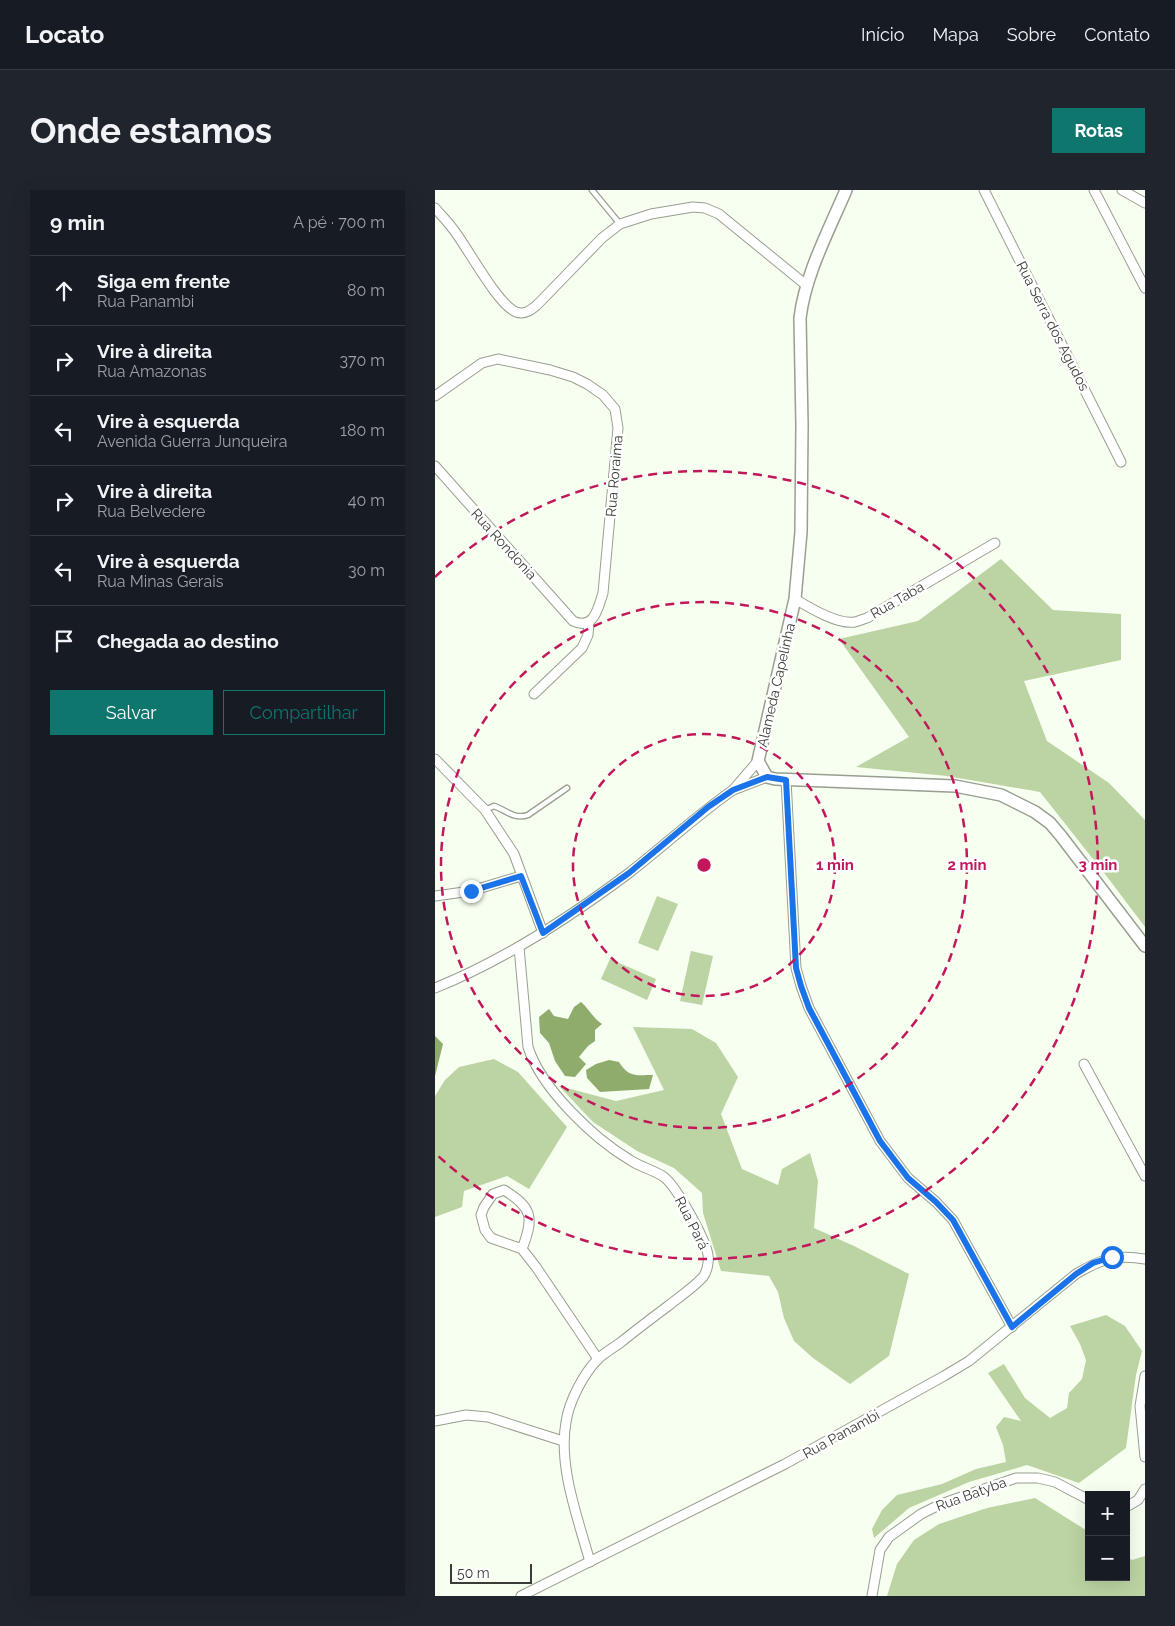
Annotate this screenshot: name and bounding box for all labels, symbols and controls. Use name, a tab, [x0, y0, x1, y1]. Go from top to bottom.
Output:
text: Locato	[25, 20, 104, 49]
text: Início	[861, 24, 904, 45]
text: Mapa	[932, 24, 979, 45]
text: Sobre	[1007, 24, 1056, 45]
text: Contato	[1084, 24, 1150, 45]
button: Rotas	[1052, 108, 1145, 153]
text: Onde estamos	[30, 110, 272, 151]
text: 9 min	[50, 210, 105, 235]
text: A pé · 700 m	[293, 213, 385, 232]
street label: Rua Serra dos Agudos	[1013, 259, 1093, 394]
text: Siga em frente	[97, 270, 230, 292]
icon: ahead	[50, 277, 78, 305]
text: 80 m	[347, 281, 385, 300]
text: Rua Panambi	[97, 292, 194, 311]
text: Vire à direita	[97, 340, 212, 362]
icon: right	[50, 347, 78, 375]
text: 370 m	[339, 351, 385, 370]
text: Rua Amazonas	[97, 362, 206, 381]
text: Vire à esquerda	[97, 410, 240, 432]
icon: left	[50, 417, 78, 445]
text: 180 m	[340, 421, 385, 440]
text: Avenida Guerra Junqueira	[97, 432, 287, 451]
street label: Rua Roraima	[602, 435, 626, 517]
text: Vire à direita	[97, 480, 212, 502]
icon: right	[50, 487, 78, 515]
text: 40 m	[348, 491, 385, 510]
text: Rua Belvedere	[97, 502, 205, 521]
street label: Rua Rondonia	[468, 505, 540, 583]
text: Vire à esquerda	[97, 550, 240, 572]
icon: left	[50, 557, 78, 585]
text: 30 m	[348, 561, 385, 580]
text: Rua Minas Gerais	[97, 572, 223, 591]
street label: Rua Taba	[867, 578, 927, 622]
street label: Alameda Capelinha	[754, 621, 798, 749]
icon: arrive	[50, 627, 78, 655]
text: Chegada ao destino	[97, 630, 279, 652]
button: Salvar	[50, 690, 213, 735]
button: Compartilhar	[223, 690, 385, 735]
centre of rings	[695, 856, 713, 874]
text: 1 min	[816, 856, 854, 874]
text: 2 min	[948, 856, 986, 874]
text: 3 min	[1079, 856, 1117, 874]
route end	[460, 880, 483, 903]
street label: Rua Pará	[672, 1194, 712, 1252]
route start	[1101, 1246, 1124, 1269]
street label: Rua Panambi	[800, 1406, 882, 1462]
street label: Rua Batyba	[933, 1474, 1009, 1514]
map controls	[1085, 1491, 1130, 1581]
button: +	[1085, 1491, 1130, 1536]
button: −	[1085, 1536, 1130, 1581]
scale bar	[450, 1561, 533, 1584]
text: 50 m	[457, 1565, 490, 1581]

